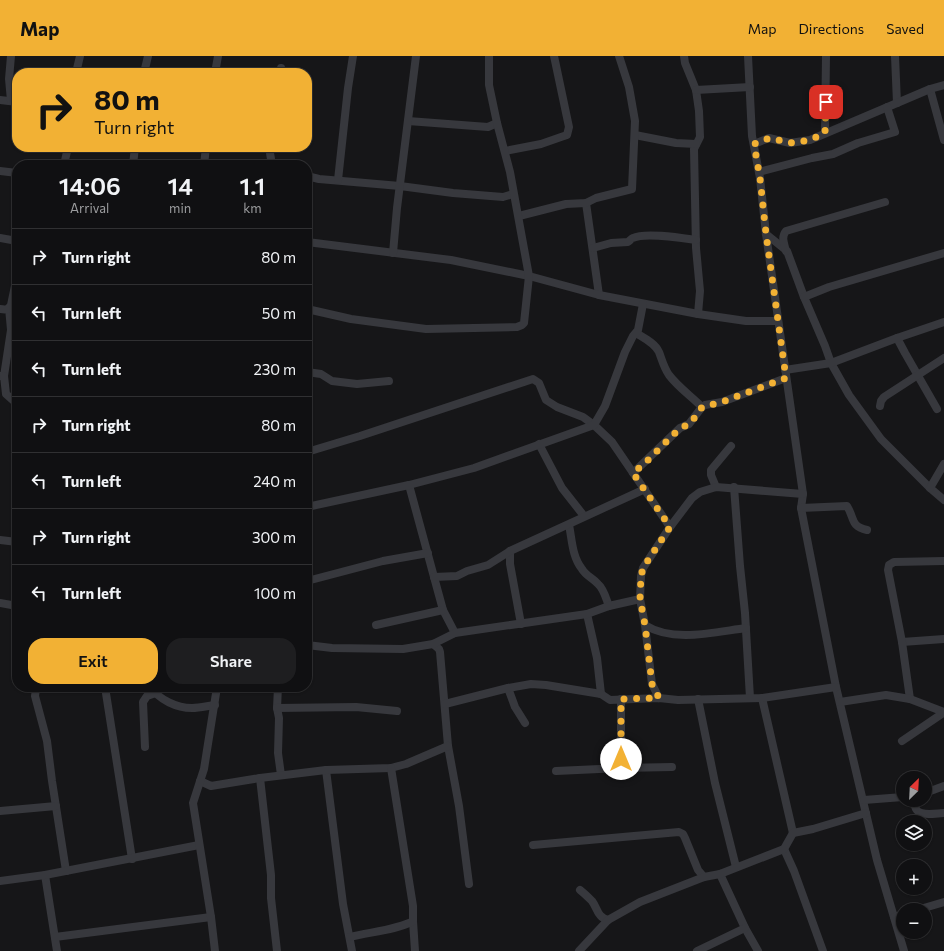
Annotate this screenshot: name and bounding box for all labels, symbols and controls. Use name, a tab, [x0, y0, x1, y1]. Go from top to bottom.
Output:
text: Map	[20, 17, 59, 40]
text: Map	[748, 20, 777, 37]
text: Directions	[799, 20, 864, 37]
text: Saved	[886, 20, 924, 37]
text: 80 m	[94, 82, 160, 116]
icon: right	[28, 84, 80, 136]
pin	[809, 85, 843, 119]
icon: arrive	[815, 91, 837, 113]
text: Turn right	[94, 116, 174, 138]
text: 14:06	[59, 171, 121, 200]
text: 14	[167, 171, 193, 200]
text: 1.1	[240, 171, 265, 200]
text: Arrival	[70, 200, 109, 216]
text: min	[169, 200, 191, 216]
text: km	[243, 200, 262, 216]
icon: right	[28, 246, 50, 268]
text: Turn right	[62, 248, 131, 266]
text: 80 m	[261, 248, 296, 266]
icon: left	[28, 302, 50, 324]
text: Turn left	[62, 304, 121, 322]
text: 50 m	[262, 304, 296, 322]
icon: left	[28, 358, 50, 380]
text: Turn left	[62, 360, 121, 378]
text: 230 m	[253, 360, 296, 378]
icon: right	[28, 414, 50, 436]
text: Turn right	[62, 416, 131, 434]
text: 80 m	[261, 416, 296, 434]
icon: left	[28, 470, 50, 492]
text: Turn left	[62, 472, 121, 490]
text: 240 m	[253, 472, 296, 490]
icon: right	[28, 526, 50, 548]
text: Turn right	[62, 528, 131, 546]
text: 300 m	[252, 528, 296, 546]
icon: left	[28, 582, 50, 604]
text: Turn left	[62, 584, 121, 602]
text: 100 m	[254, 584, 296, 602]
button: Exit	[28, 638, 158, 684]
button: Share	[166, 638, 296, 684]
position arrow	[600, 738, 642, 780]
north arrow	[896, 771, 932, 807]
map controls	[896, 771, 932, 939]
button: layers	[896, 815, 932, 851]
button: +	[896, 859, 932, 895]
button: −	[896, 903, 932, 939]

